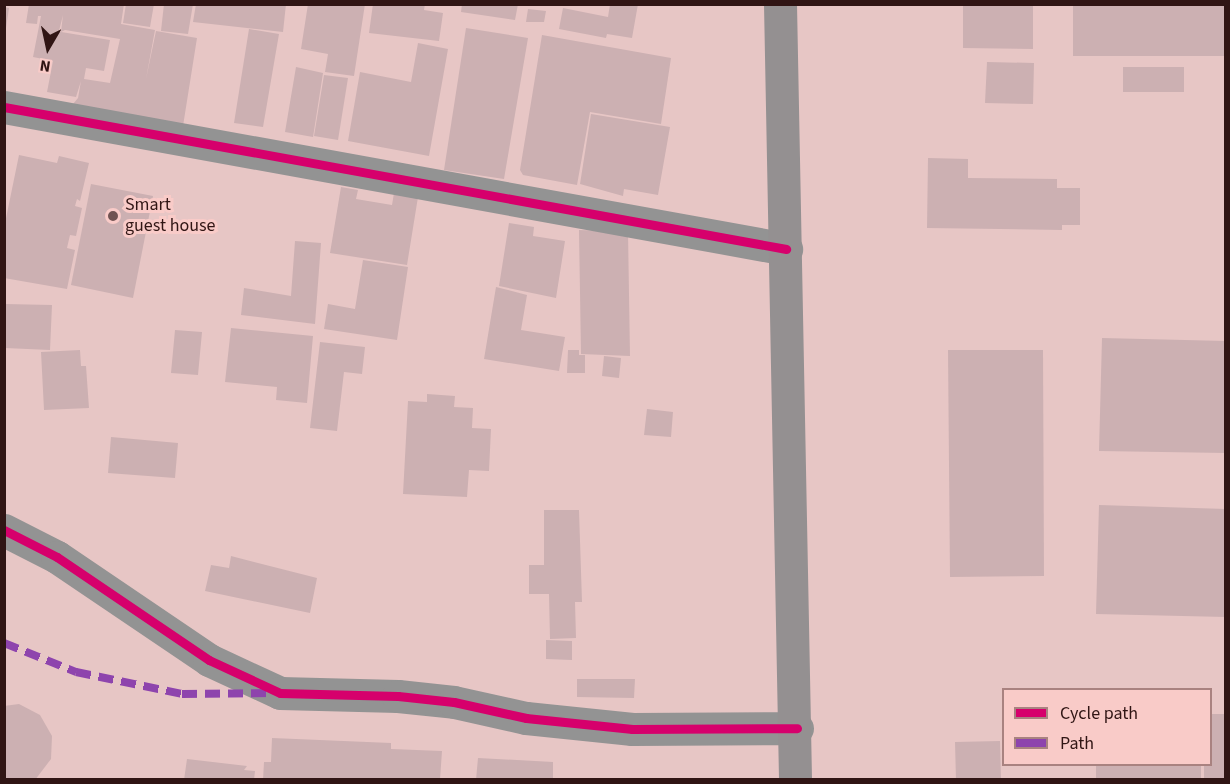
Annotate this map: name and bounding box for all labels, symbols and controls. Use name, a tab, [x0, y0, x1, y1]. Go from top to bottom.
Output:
north arrow	[18, 18, 78, 78]
text: N	[38, 54, 52, 77]
place label: Smart guest house	[125, 195, 215, 238]
marker: Smart guest house	[106, 209, 120, 223]
legend	[1002, 688, 1212, 766]
text: Cycle path	[1060, 701, 1138, 726]
text: Path	[1060, 731, 1094, 756]

